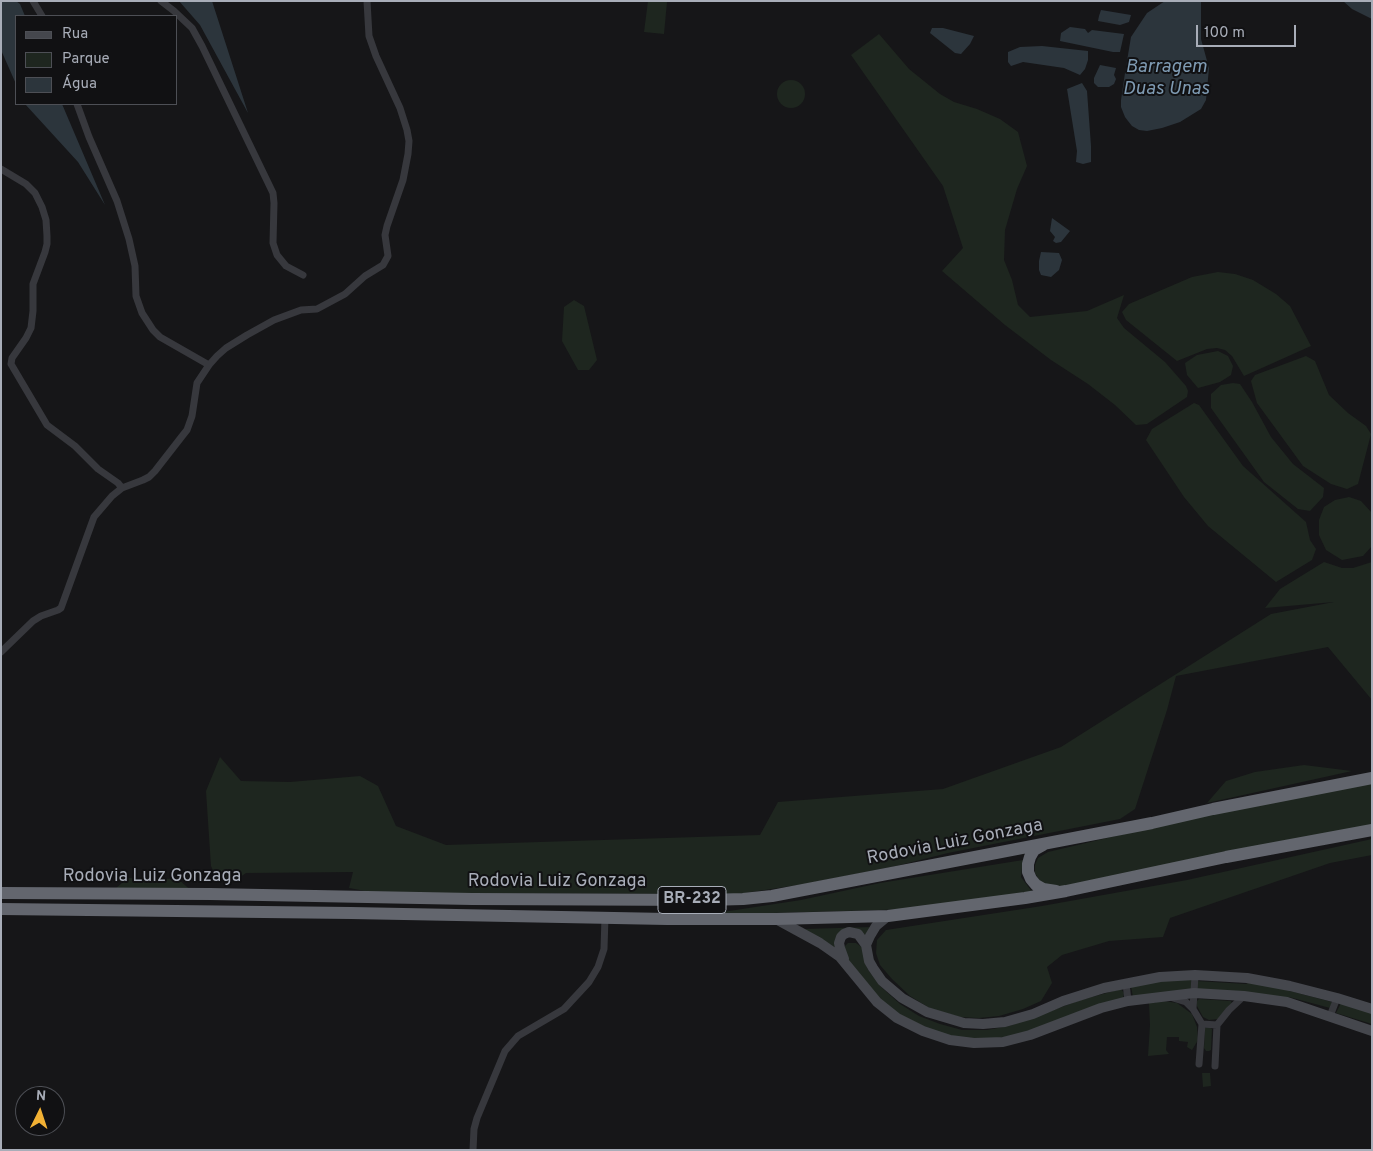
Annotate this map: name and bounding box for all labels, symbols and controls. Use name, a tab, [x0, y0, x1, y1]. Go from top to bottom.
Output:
legend	[15, 15, 178, 105]
scale bar	[1198, 15, 1298, 47]
text: 100 m	[1204, 24, 1245, 43]
text: Rua	[62, 25, 88, 44]
text: Parque	[62, 50, 110, 69]
water label: Barragem Duas Unas	[1123, 57, 1209, 101]
text: Água	[62, 75, 97, 94]
street label: Rodovia Luiz Gonzaga	[865, 815, 1045, 871]
street label: Rodovia Luiz Gonzaga	[63, 866, 241, 888]
street label: Rodovia Luiz Gonzaga	[468, 871, 646, 893]
road number: BR-232	[658, 886, 726, 914]
north arrow	[15, 1086, 65, 1136]
text: N	[35, 1088, 47, 1105]

